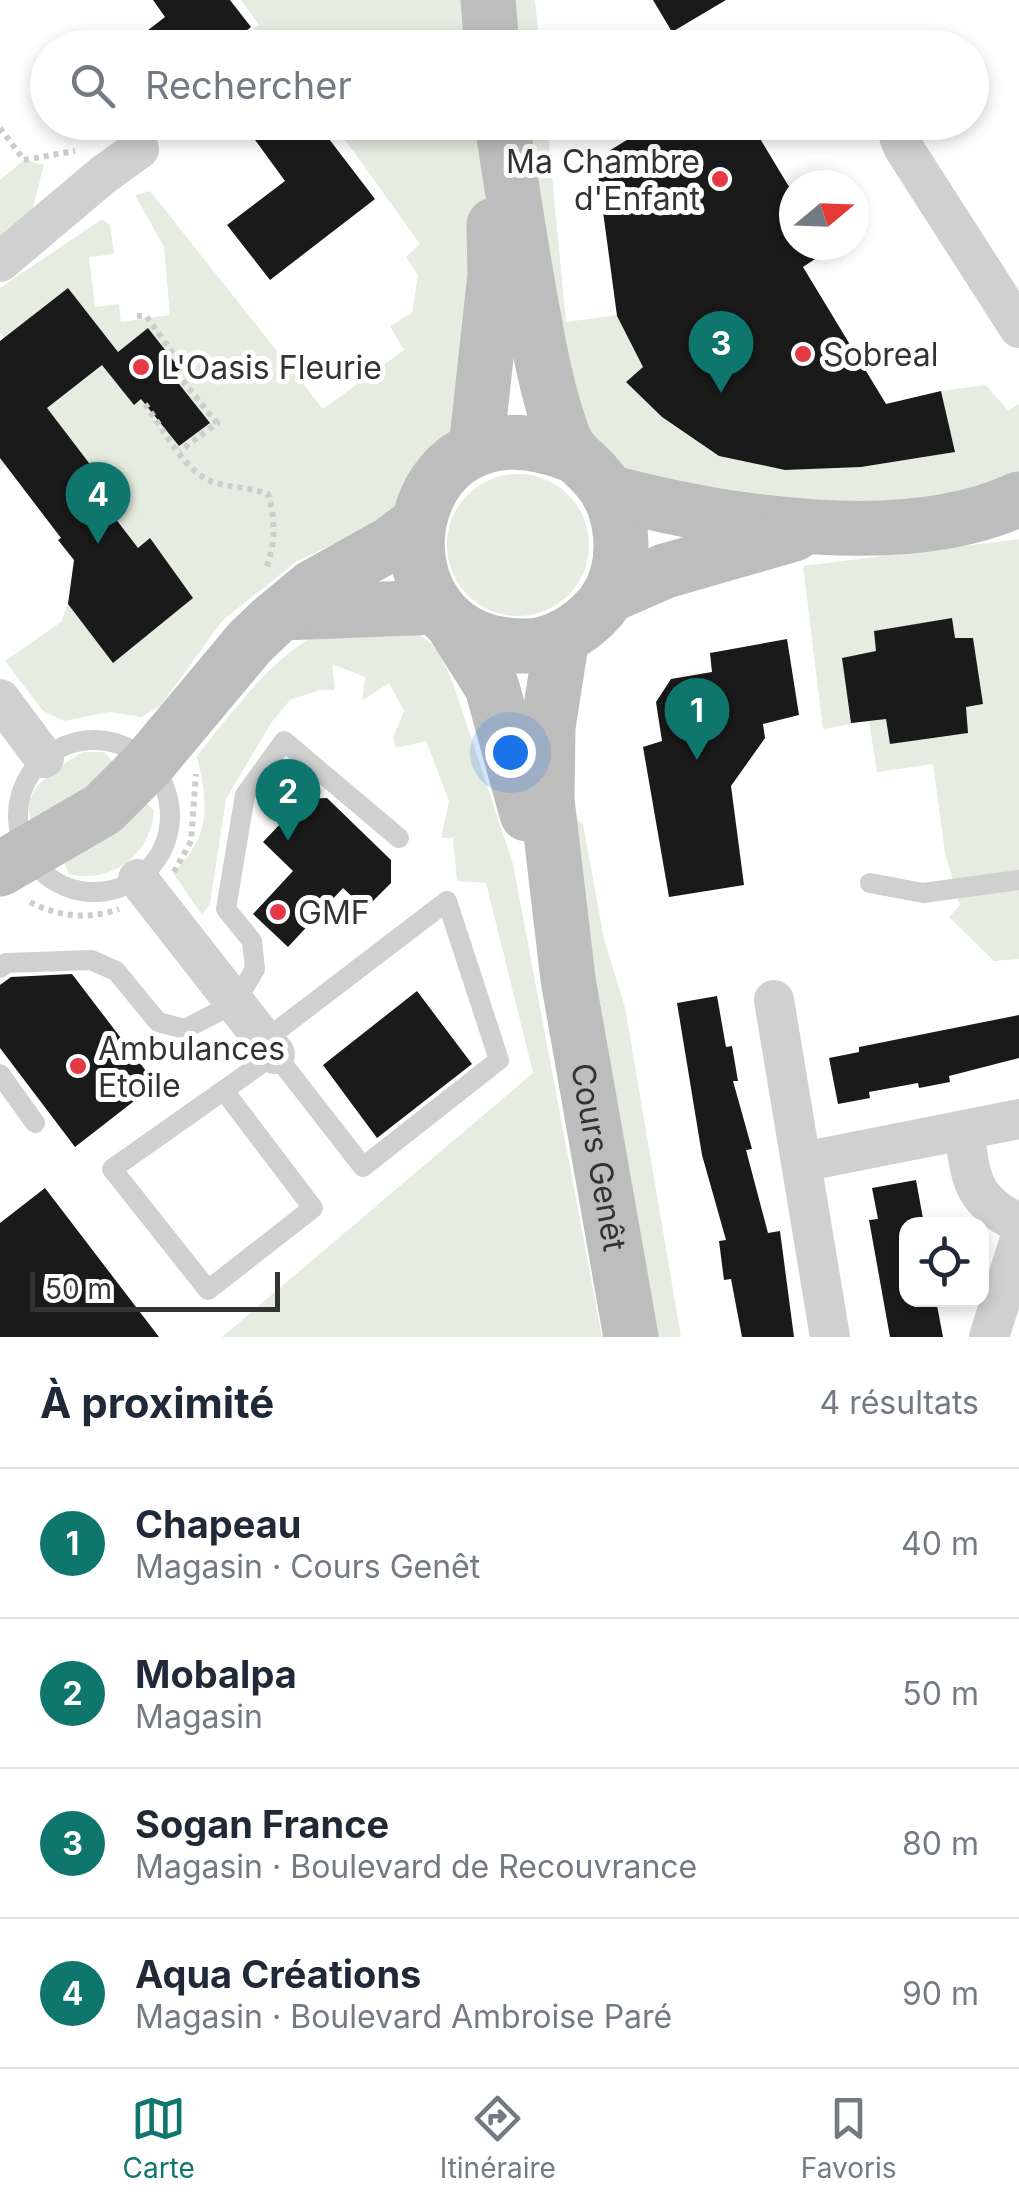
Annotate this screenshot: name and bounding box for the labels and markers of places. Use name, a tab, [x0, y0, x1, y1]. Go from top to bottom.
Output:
place label: Ma Chambre d'Enfant	[506, 142, 700, 218]
marker: Ma Chambre d'Enfant	[709, 168, 731, 190]
pin: 3	[688, 310, 754, 393]
place label: Sobreal	[823, 335, 939, 374]
marker: Sobreal	[792, 343, 814, 365]
place label: L'Oasis Fleurie	[161, 348, 382, 387]
marker: L'Oasis Fleurie	[130, 356, 152, 378]
pin: 4	[66, 462, 130, 544]
pin: 1	[664, 678, 730, 760]
pin: 2	[256, 758, 320, 841]
place label: GMF	[298, 893, 370, 932]
marker: GMF	[267, 901, 289, 923]
place label: Ambulances Etoile	[98, 1029, 285, 1105]
marker: Ambulances Etoile	[67, 1055, 89, 1077]

